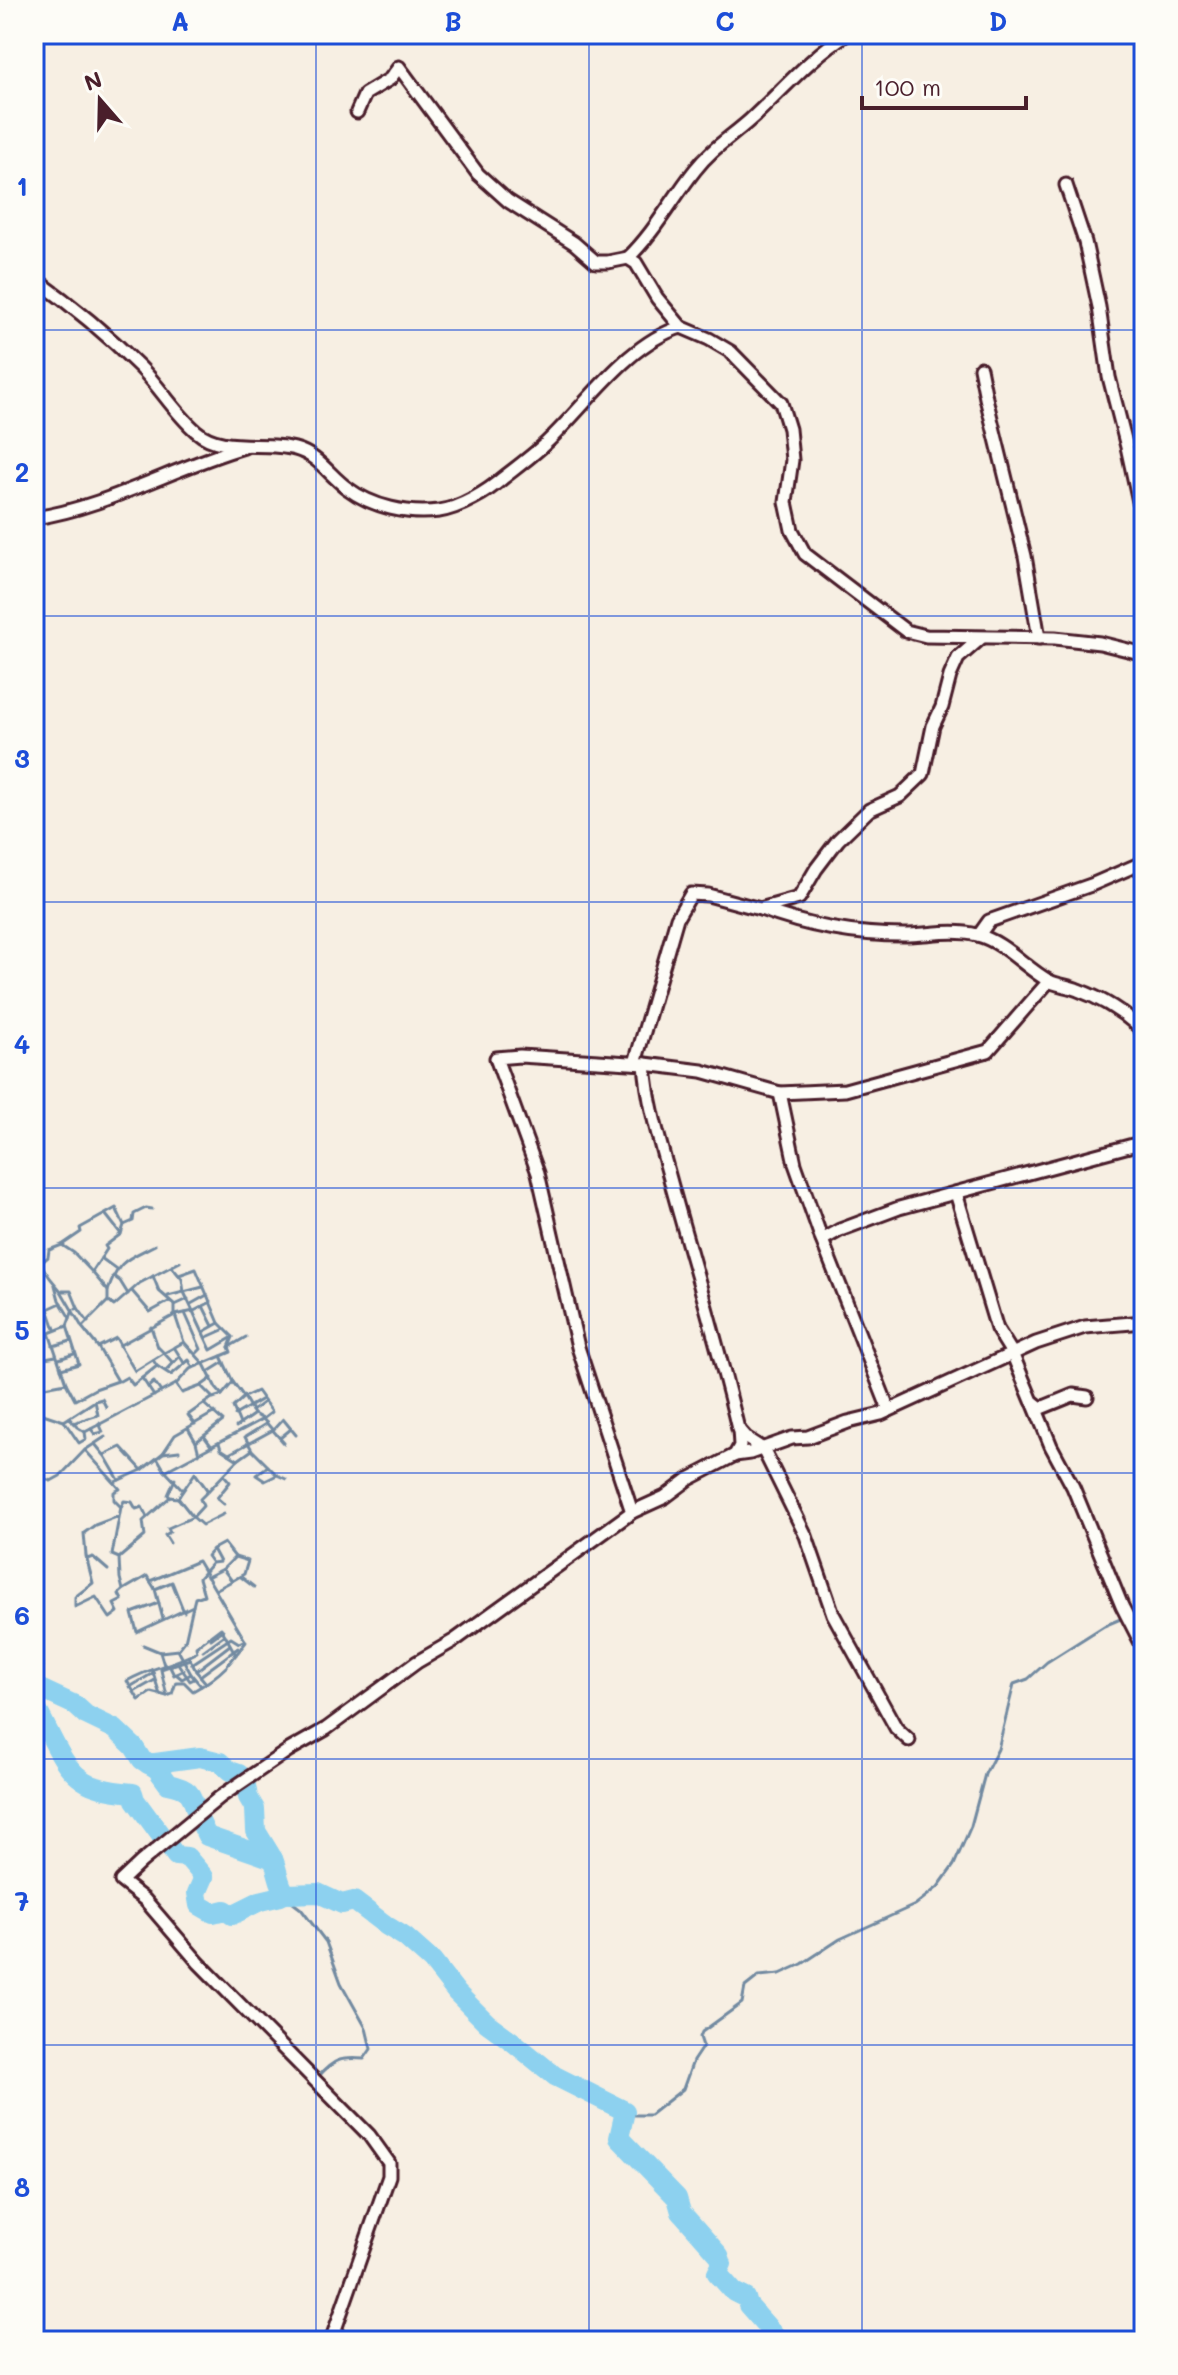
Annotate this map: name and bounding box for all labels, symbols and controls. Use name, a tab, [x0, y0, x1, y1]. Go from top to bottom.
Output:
text: A	[171, 4, 189, 38]
text: B	[444, 4, 462, 38]
text: C	[715, 4, 735, 38]
text: D	[989, 4, 1007, 38]
north arrow	[60, 60, 140, 140]
scale bar	[862, 60, 1026, 110]
text: N	[80, 64, 106, 97]
text: 100 m	[874, 71, 941, 102]
text: 1	[16, 169, 28, 203]
text: 2	[15, 455, 29, 489]
text: 3	[14, 741, 30, 775]
text: 4	[14, 1027, 30, 1061]
text: 5	[14, 1313, 30, 1347]
text: 6	[14, 1598, 30, 1632]
text: 7	[15, 1884, 29, 1918]
text: 8	[14, 2170, 30, 2204]

